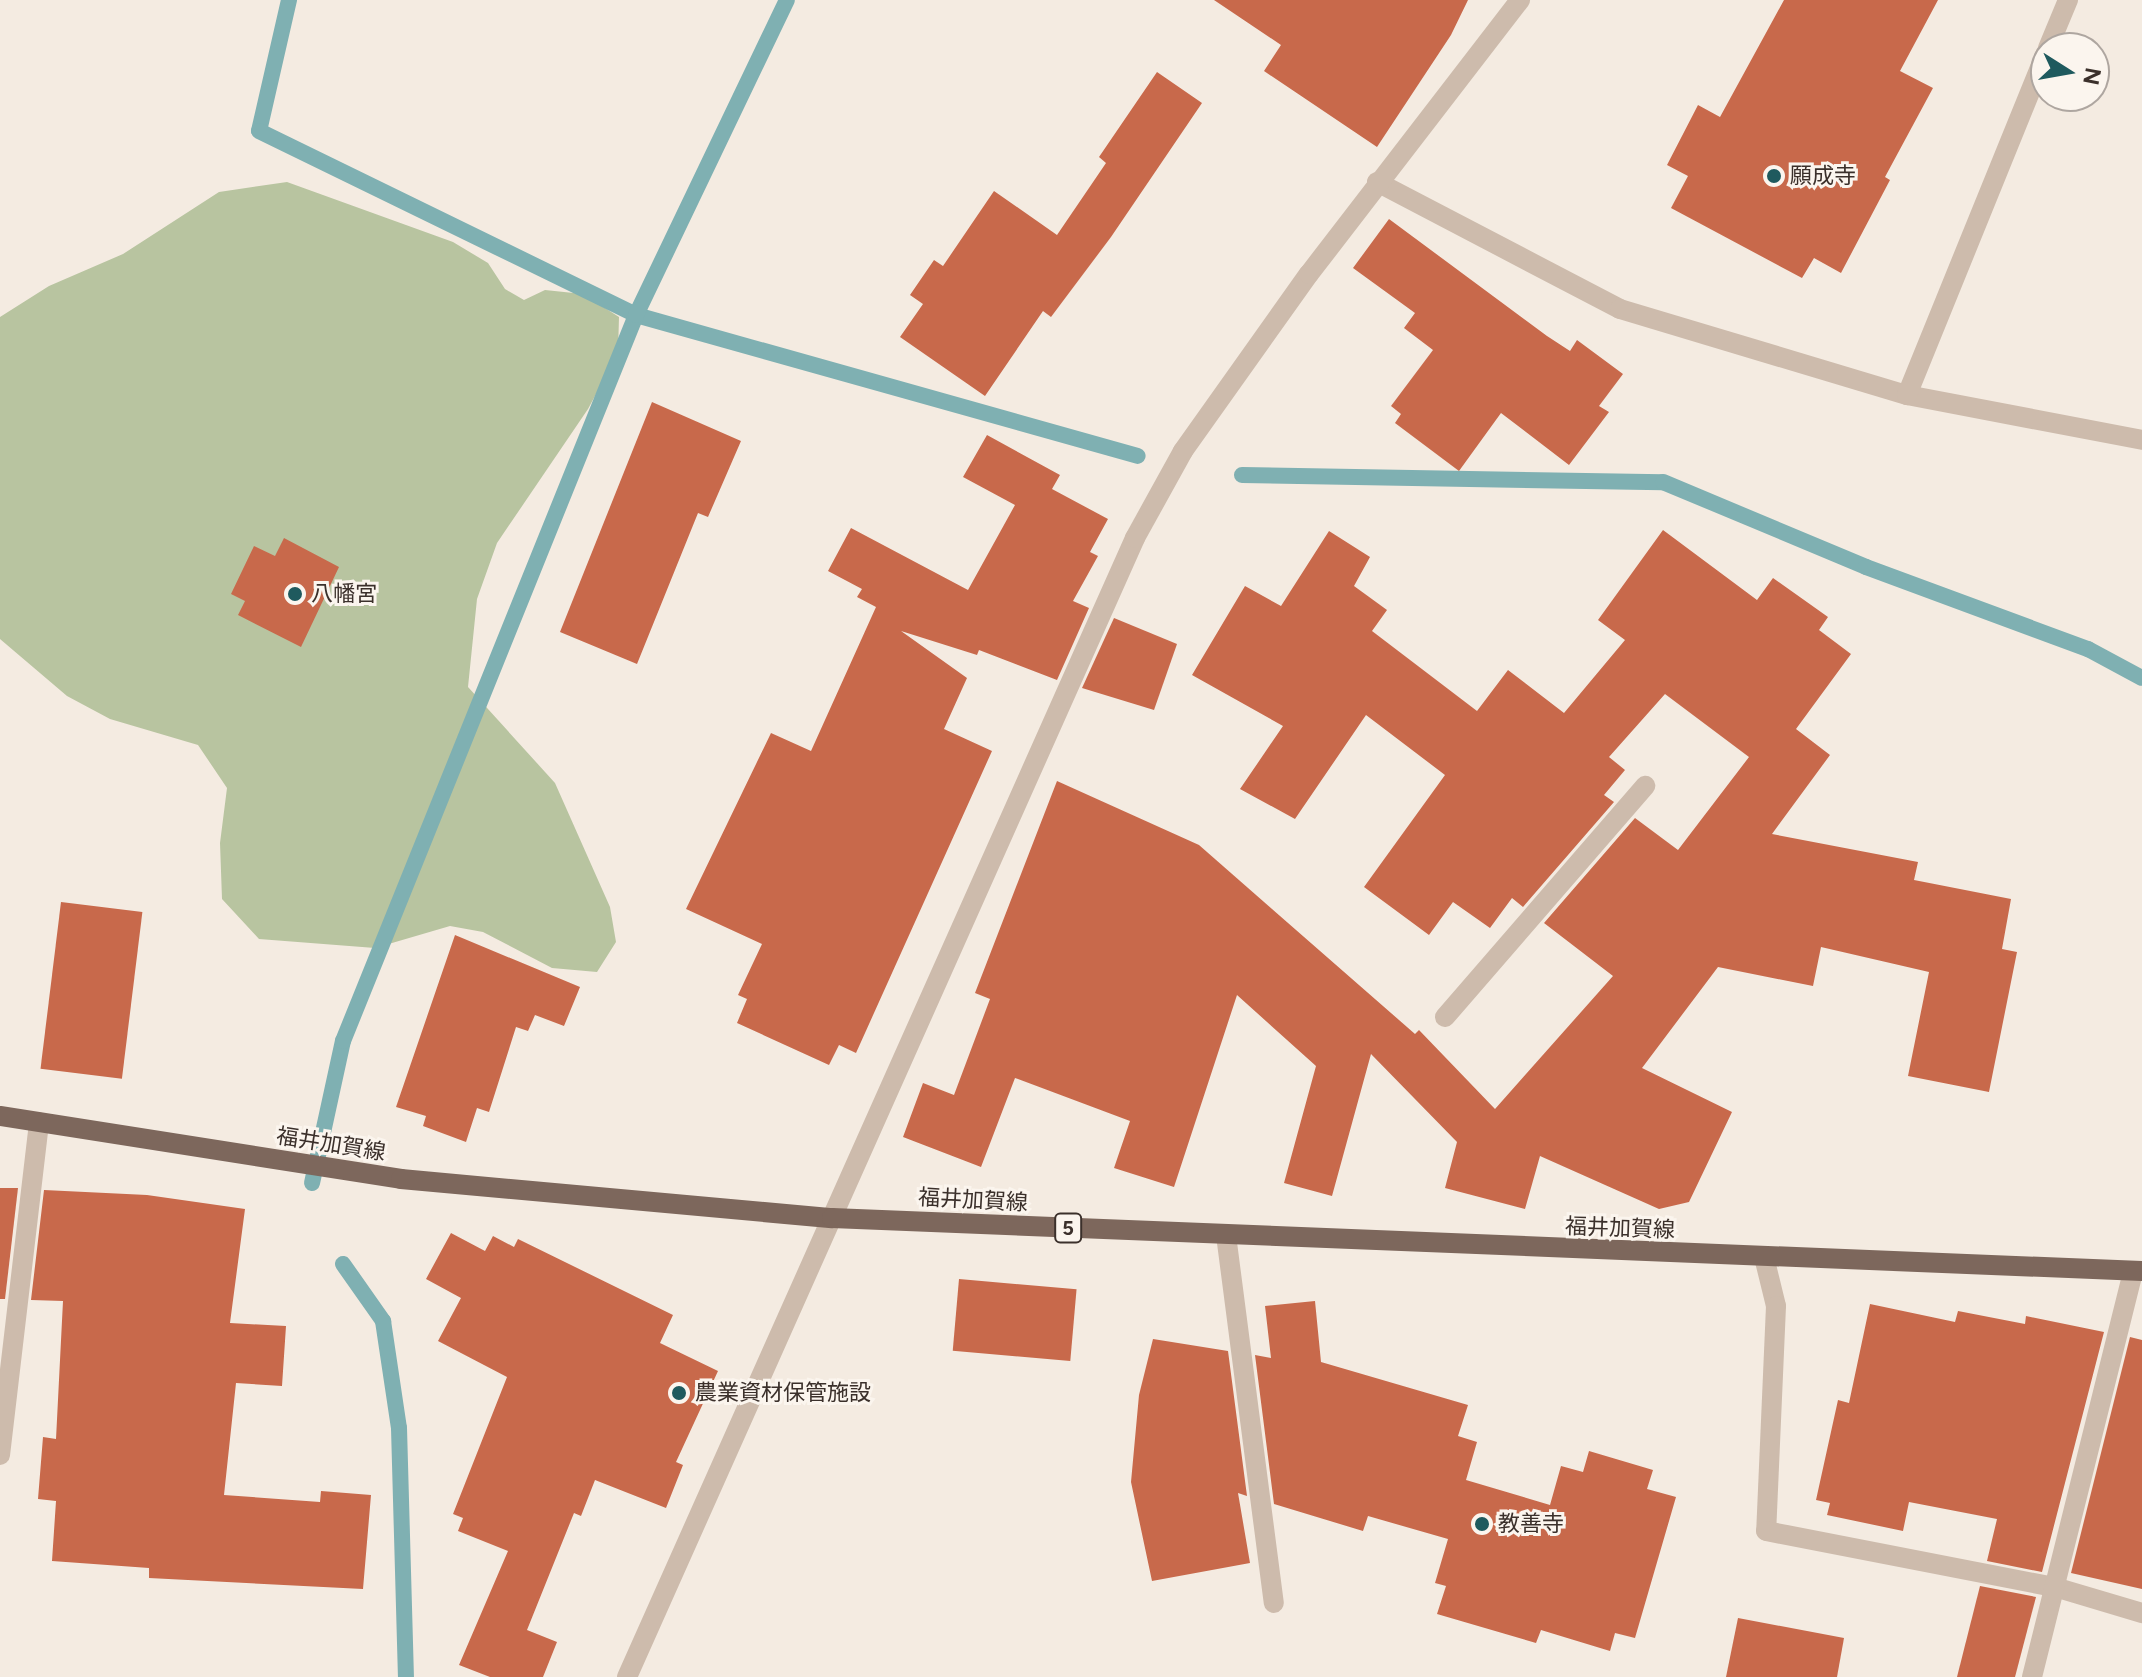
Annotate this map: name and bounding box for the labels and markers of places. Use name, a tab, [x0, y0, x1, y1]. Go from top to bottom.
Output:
place label: 願成寺	[1790, 163, 1856, 189]
marker: 願成寺	[1765, 167, 1783, 185]
place label: 八幡宮	[311, 581, 377, 607]
marker: 八幡宮	[286, 585, 304, 603]
place label: 農業資材保管施設	[695, 1380, 871, 1406]
marker: 農業資材保管施設	[670, 1384, 688, 1402]
place label: 教善寺	[1498, 1511, 1564, 1537]
marker: 教善寺	[1473, 1515, 1491, 1533]

